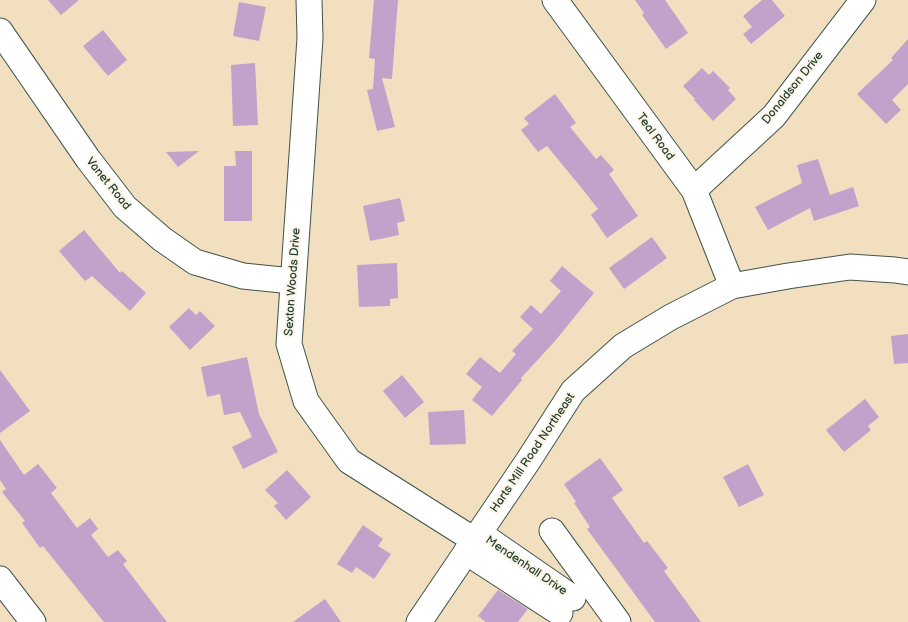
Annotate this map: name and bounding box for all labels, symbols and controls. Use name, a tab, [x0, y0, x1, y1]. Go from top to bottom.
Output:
street label: Donaldson Drive	[759, 49, 827, 127]
street label: Teal Road	[633, 111, 677, 163]
street label: Vanet Road	[83, 155, 133, 213]
street label: Sexton Woods Drive	[282, 228, 304, 336]
street label: Harts Mill Road Northeast	[488, 391, 578, 515]
street label: Mendenhall Drive	[482, 533, 570, 599]

